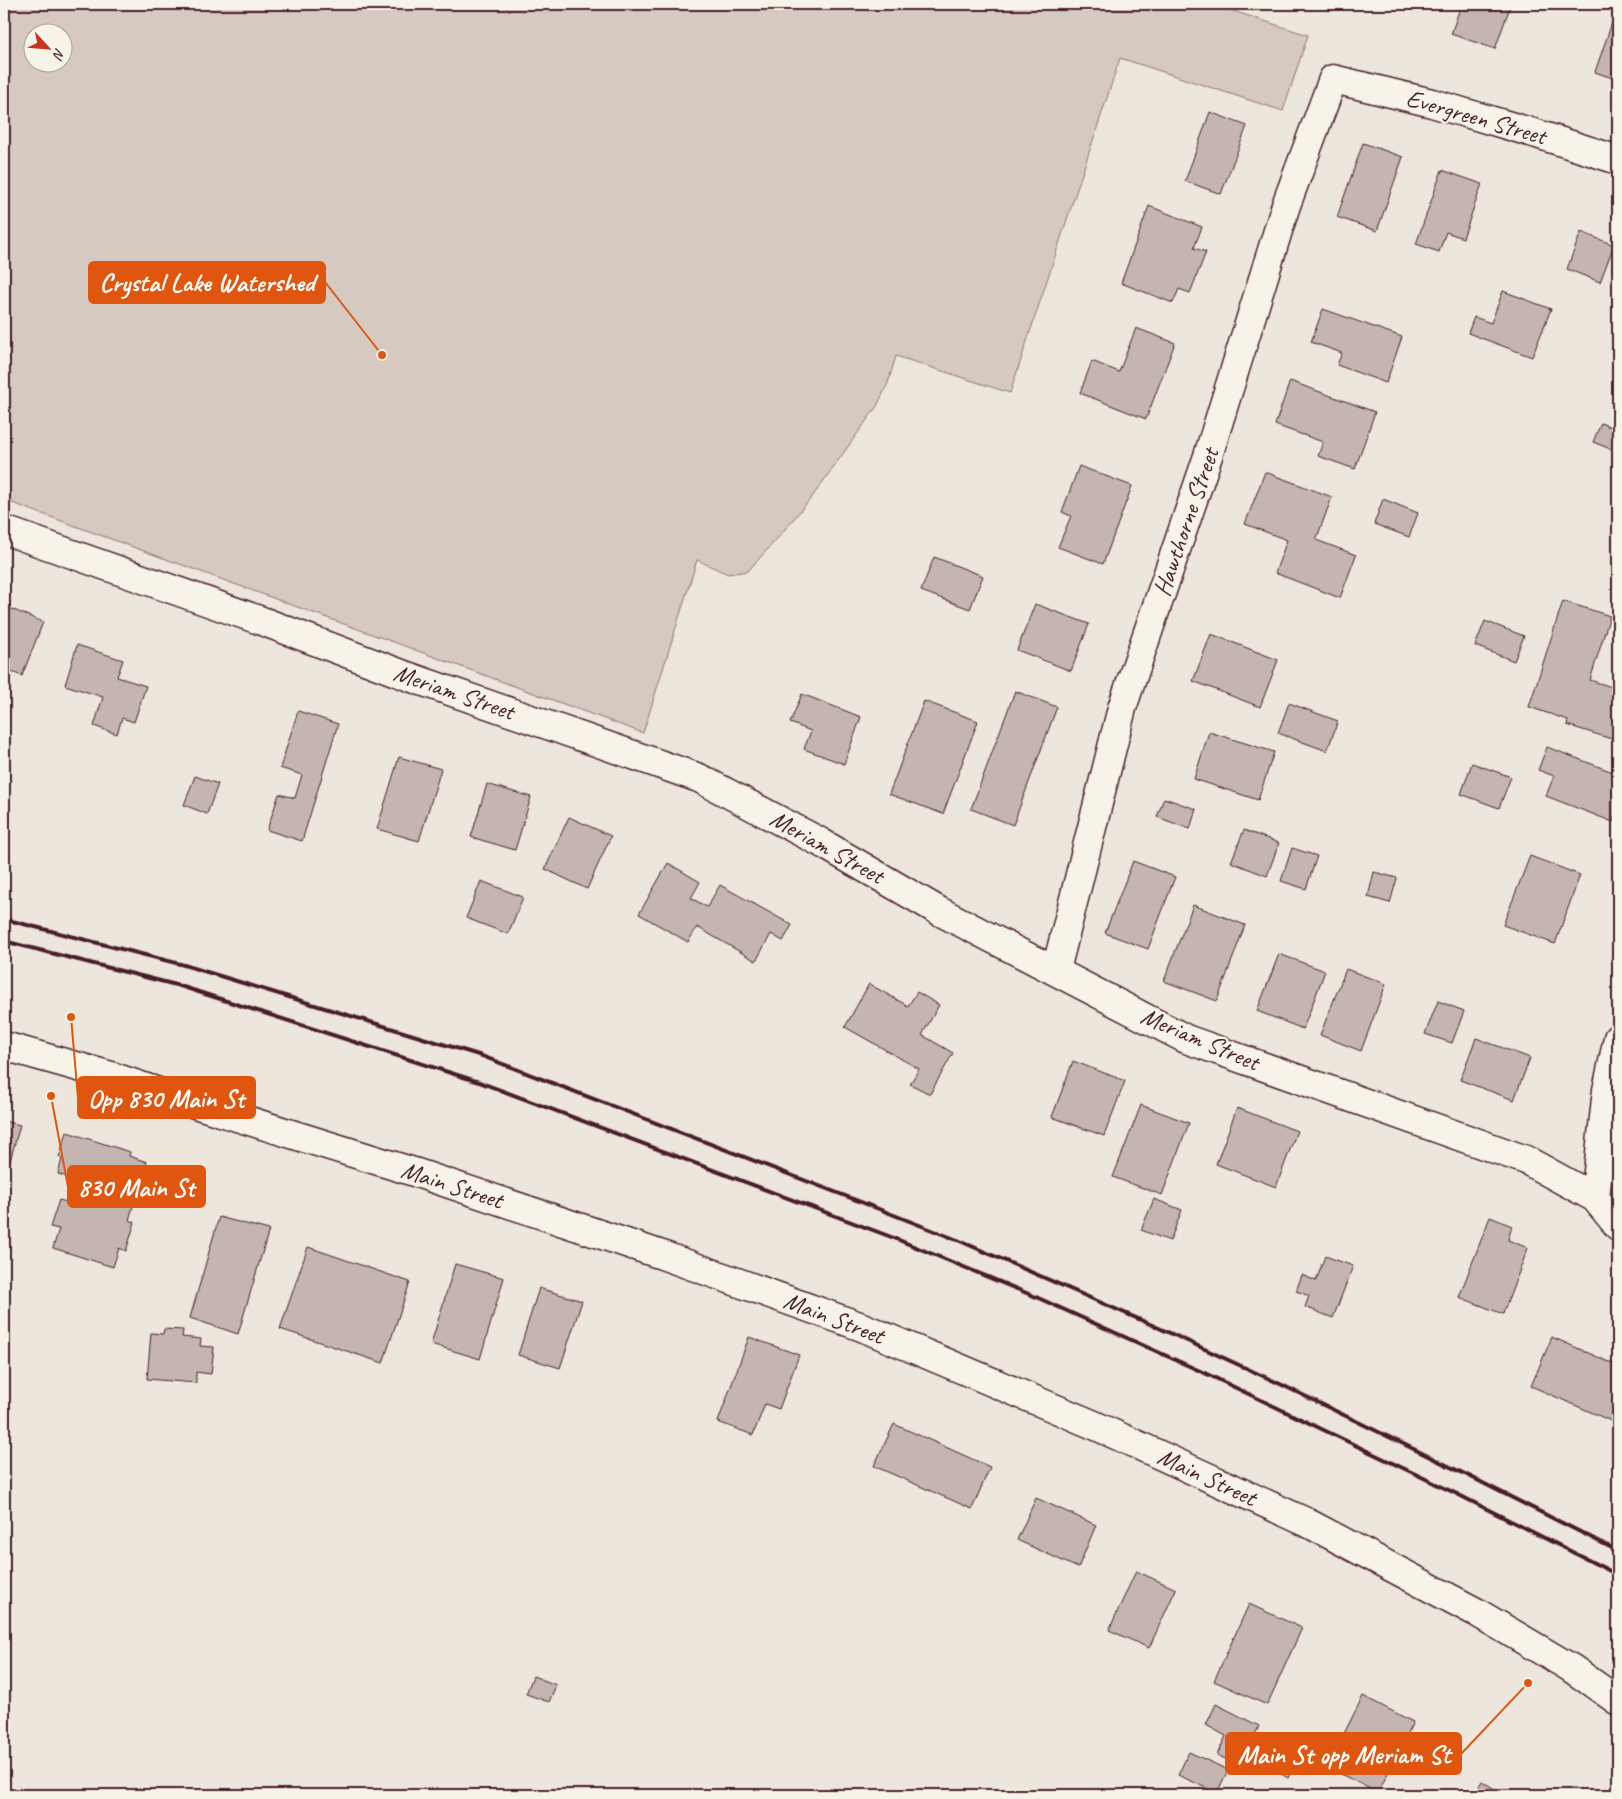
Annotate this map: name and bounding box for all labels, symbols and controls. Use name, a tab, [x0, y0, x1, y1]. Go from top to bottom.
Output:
north arrow	[22, 22, 72, 72]
text: N	[49, 46, 69, 63]
street label: Evergreen Street	[1402, 82, 1552, 153]
callout: Crystal Lake Watershed	[89, 262, 325, 303]
text: Crystal Lake Watershed	[100, 266, 319, 299]
street label: Hawthorne Street	[1146, 441, 1227, 600]
street label: Meriam Street	[390, 656, 521, 728]
street label: Meriam Street	[764, 803, 892, 893]
street label: Meriam Street	[1136, 1000, 1266, 1079]
callout: Opp 830 Main St	[78, 1077, 255, 1118]
text: Opp 830 Main St	[88, 1082, 247, 1115]
street label: Main Street	[397, 1154, 509, 1217]
callout: 830 Main St	[68, 1166, 205, 1207]
text: 830 Main St	[78, 1171, 198, 1204]
street label: Main Street	[779, 1284, 891, 1353]
street label: Main Street	[1153, 1440, 1264, 1515]
callout: Main St opp Meriam St	[1226, 1733, 1461, 1774]
text: Main St opp Meriam St	[1237, 1738, 1453, 1771]

